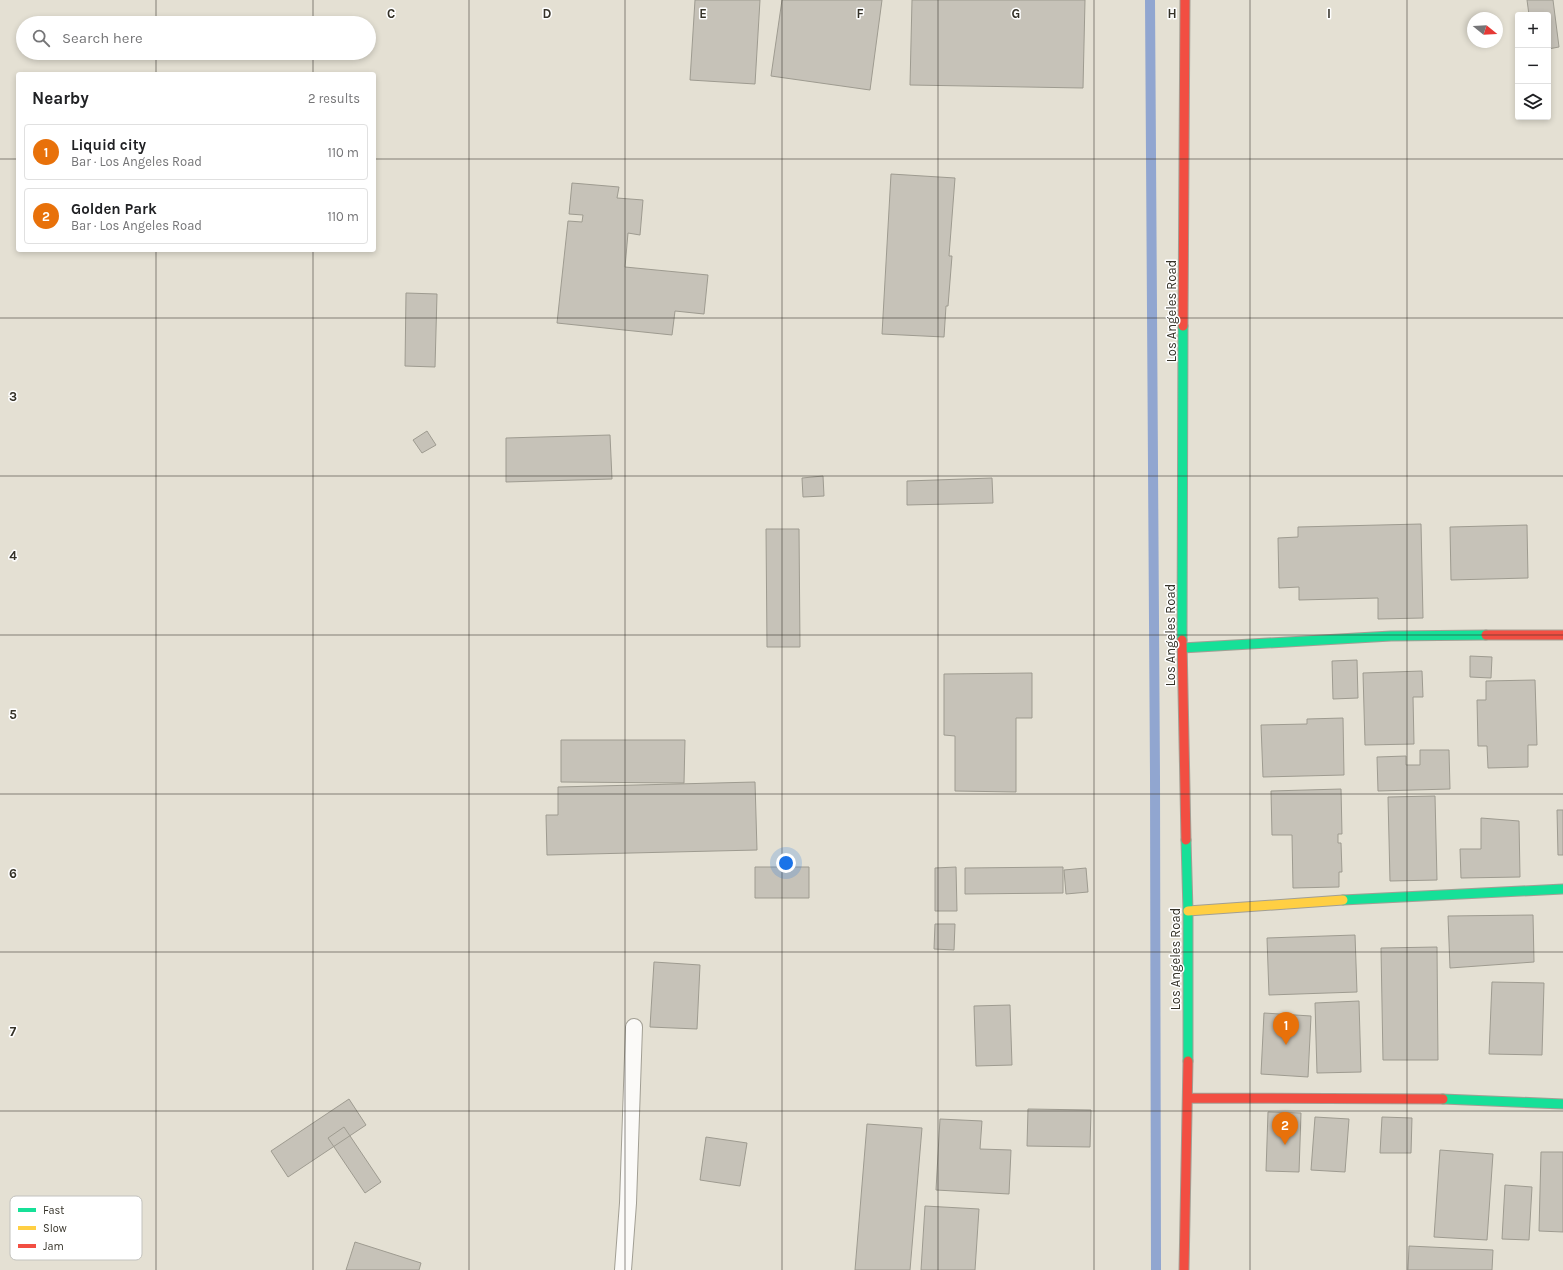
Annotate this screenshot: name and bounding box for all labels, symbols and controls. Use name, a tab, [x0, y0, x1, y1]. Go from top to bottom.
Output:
text: C	[387, 6, 395, 21]
text: D	[543, 6, 552, 21]
text: E	[699, 6, 707, 21]
text: F	[856, 6, 864, 21]
text: G	[1012, 6, 1020, 21]
text: H	[1167, 6, 1177, 21]
text: I	[1327, 6, 1331, 21]
north arrow	[1467, 12, 1503, 48]
map controls	[1515, 12, 1551, 120]
button: +	[1515, 12, 1551, 48]
search box	[16, 16, 376, 60]
icon: search	[30, 27, 52, 49]
text: Search here	[62, 29, 143, 47]
button: −	[1515, 48, 1551, 84]
button: layers	[1515, 84, 1551, 120]
text: Nearby	[32, 88, 89, 108]
text: 2 results	[308, 91, 360, 106]
text: Liquid city	[71, 136, 146, 154]
text: 1	[44, 145, 48, 160]
text: 110 m	[327, 145, 359, 160]
text: Bar · Los Angeles Road	[71, 154, 202, 169]
text: Golden Park	[71, 200, 157, 218]
text: 2	[42, 209, 50, 224]
text: 110 m	[327, 209, 359, 224]
text: Bar · Los Angeles Road	[71, 218, 202, 233]
street label: Los Angeles Road	[1164, 260, 1179, 362]
text: 3	[9, 389, 17, 404]
text: 4	[9, 548, 17, 563]
street label: Los Angeles Road	[1163, 584, 1178, 686]
text: 5	[9, 707, 17, 722]
your location	[776, 853, 796, 873]
text: 6	[9, 866, 17, 881]
street label: Los Angeles Road	[1168, 908, 1183, 1010]
pin: 1	[1273, 1012, 1299, 1045]
text: 7	[10, 1024, 17, 1039]
pin: 2	[1272, 1112, 1298, 1145]
legend	[10, 1196, 142, 1260]
text: Fast	[43, 1204, 64, 1217]
text: Slow	[43, 1222, 67, 1235]
text: Jam	[43, 1240, 64, 1253]

